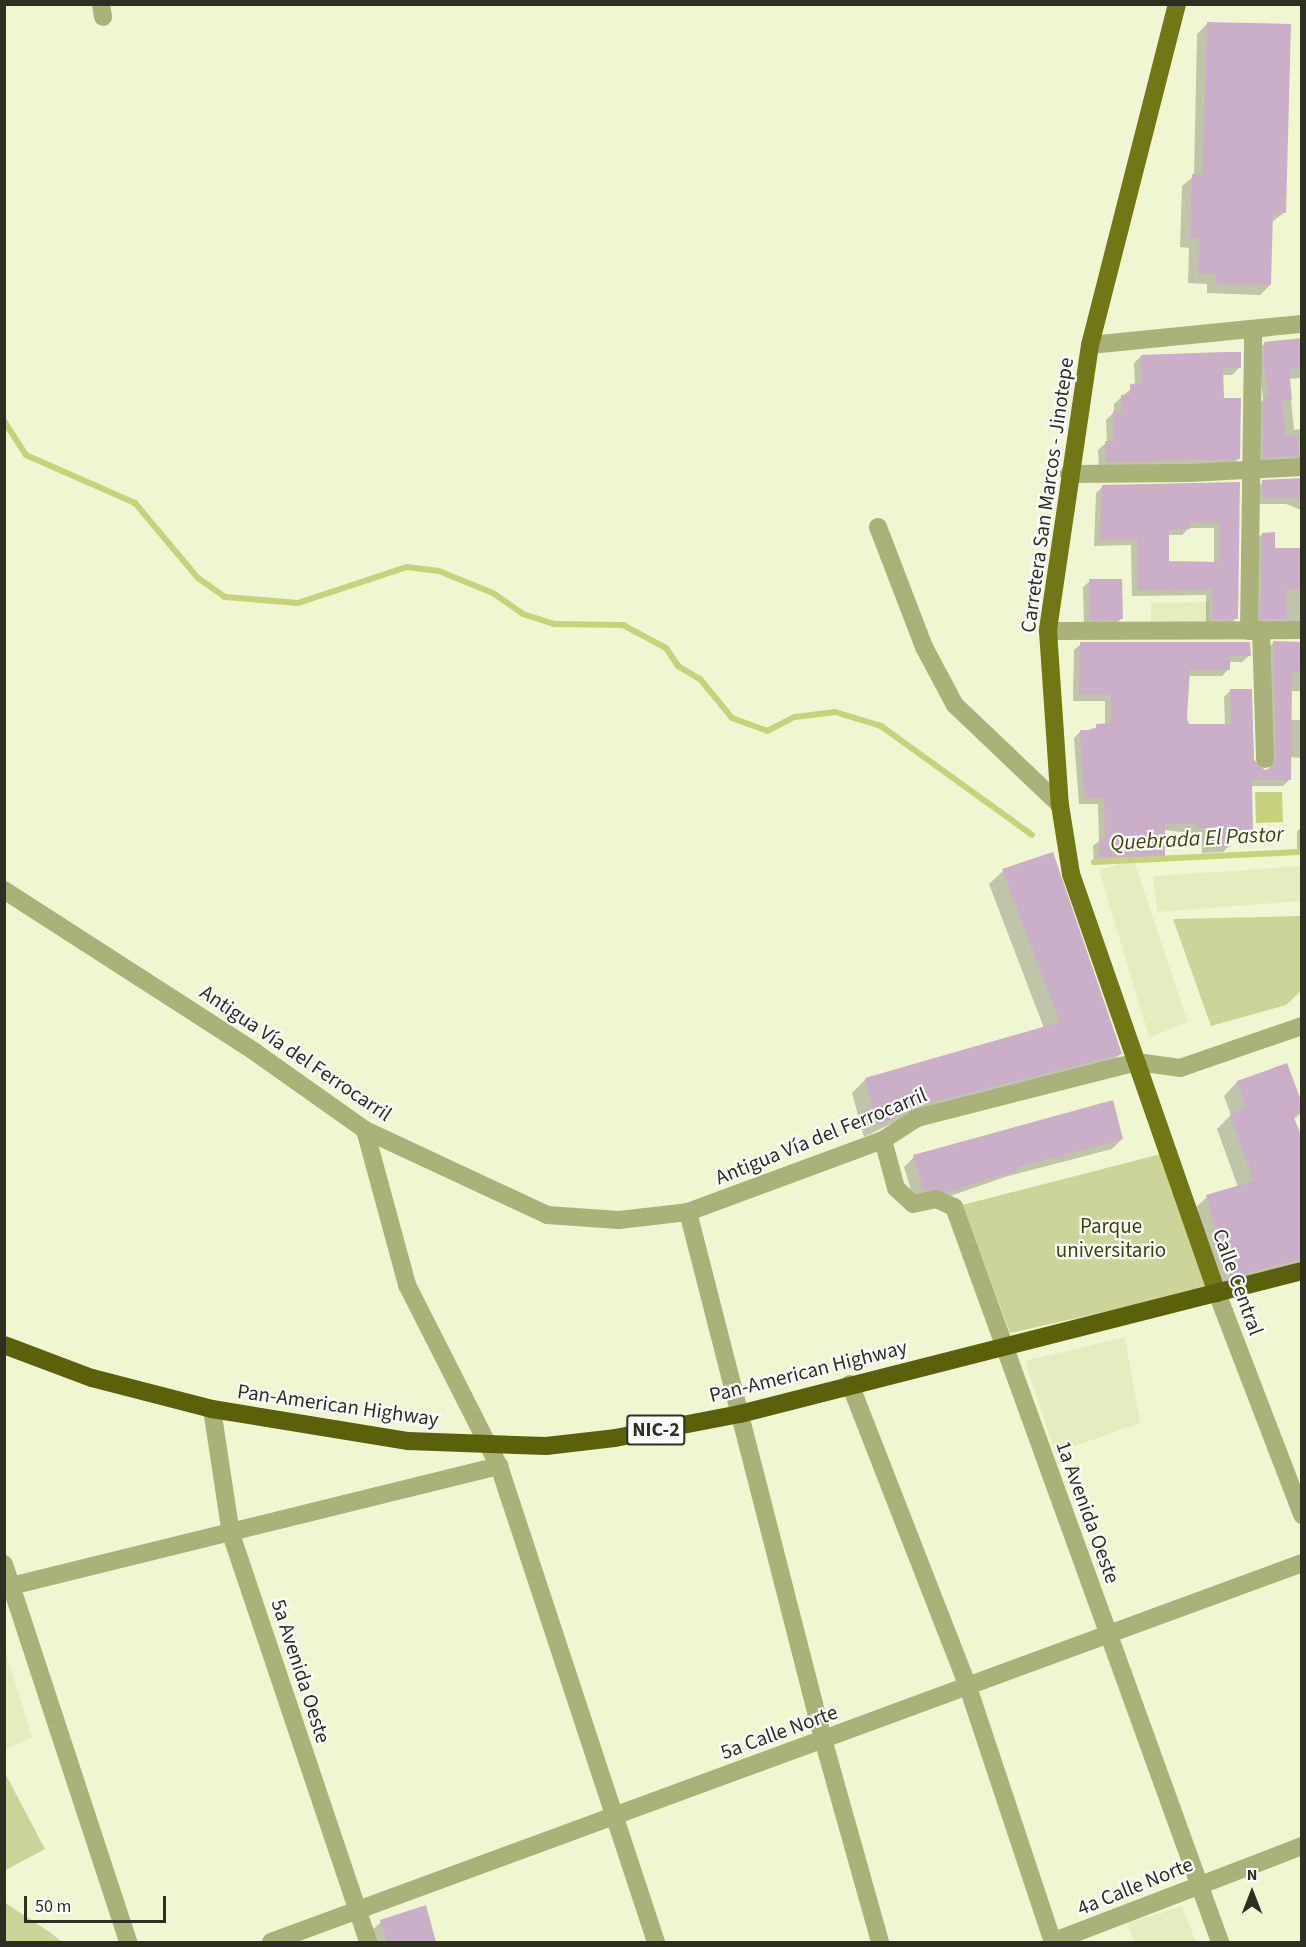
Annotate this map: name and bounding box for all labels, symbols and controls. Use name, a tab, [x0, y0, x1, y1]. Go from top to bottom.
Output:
street label: Carretera San Marcos - Jinotepe	[1015, 356, 1079, 634]
water label: Quebrada El Pastor	[1110, 821, 1284, 857]
street label: Antigua Vía del Ferrocarril	[195, 979, 397, 1127]
street label: Antigua Vía del Ferrocarril	[712, 1082, 930, 1190]
park label: Parque universitario	[1056, 1213, 1166, 1263]
street label: Calle Central	[1207, 1225, 1269, 1339]
street label: Pan-American Highway	[706, 1334, 910, 1408]
street label: Pan-American Highway	[236, 1378, 440, 1432]
road number: NIC-2	[626, 1413, 686, 1447]
street label: 1a Avenida Oeste	[1051, 1437, 1125, 1587]
street label: 5a Avenida Oeste	[266, 1596, 336, 1746]
street label: 5a Calle Norte	[717, 1699, 841, 1765]
street label: 4a Calle Norte	[1073, 1851, 1197, 1921]
north arrow	[1222, 1863, 1282, 1923]
text: N	[1247, 1864, 1257, 1886]
scale bar	[27, 1884, 170, 1922]
text: 50 m	[35, 1894, 71, 1919]

